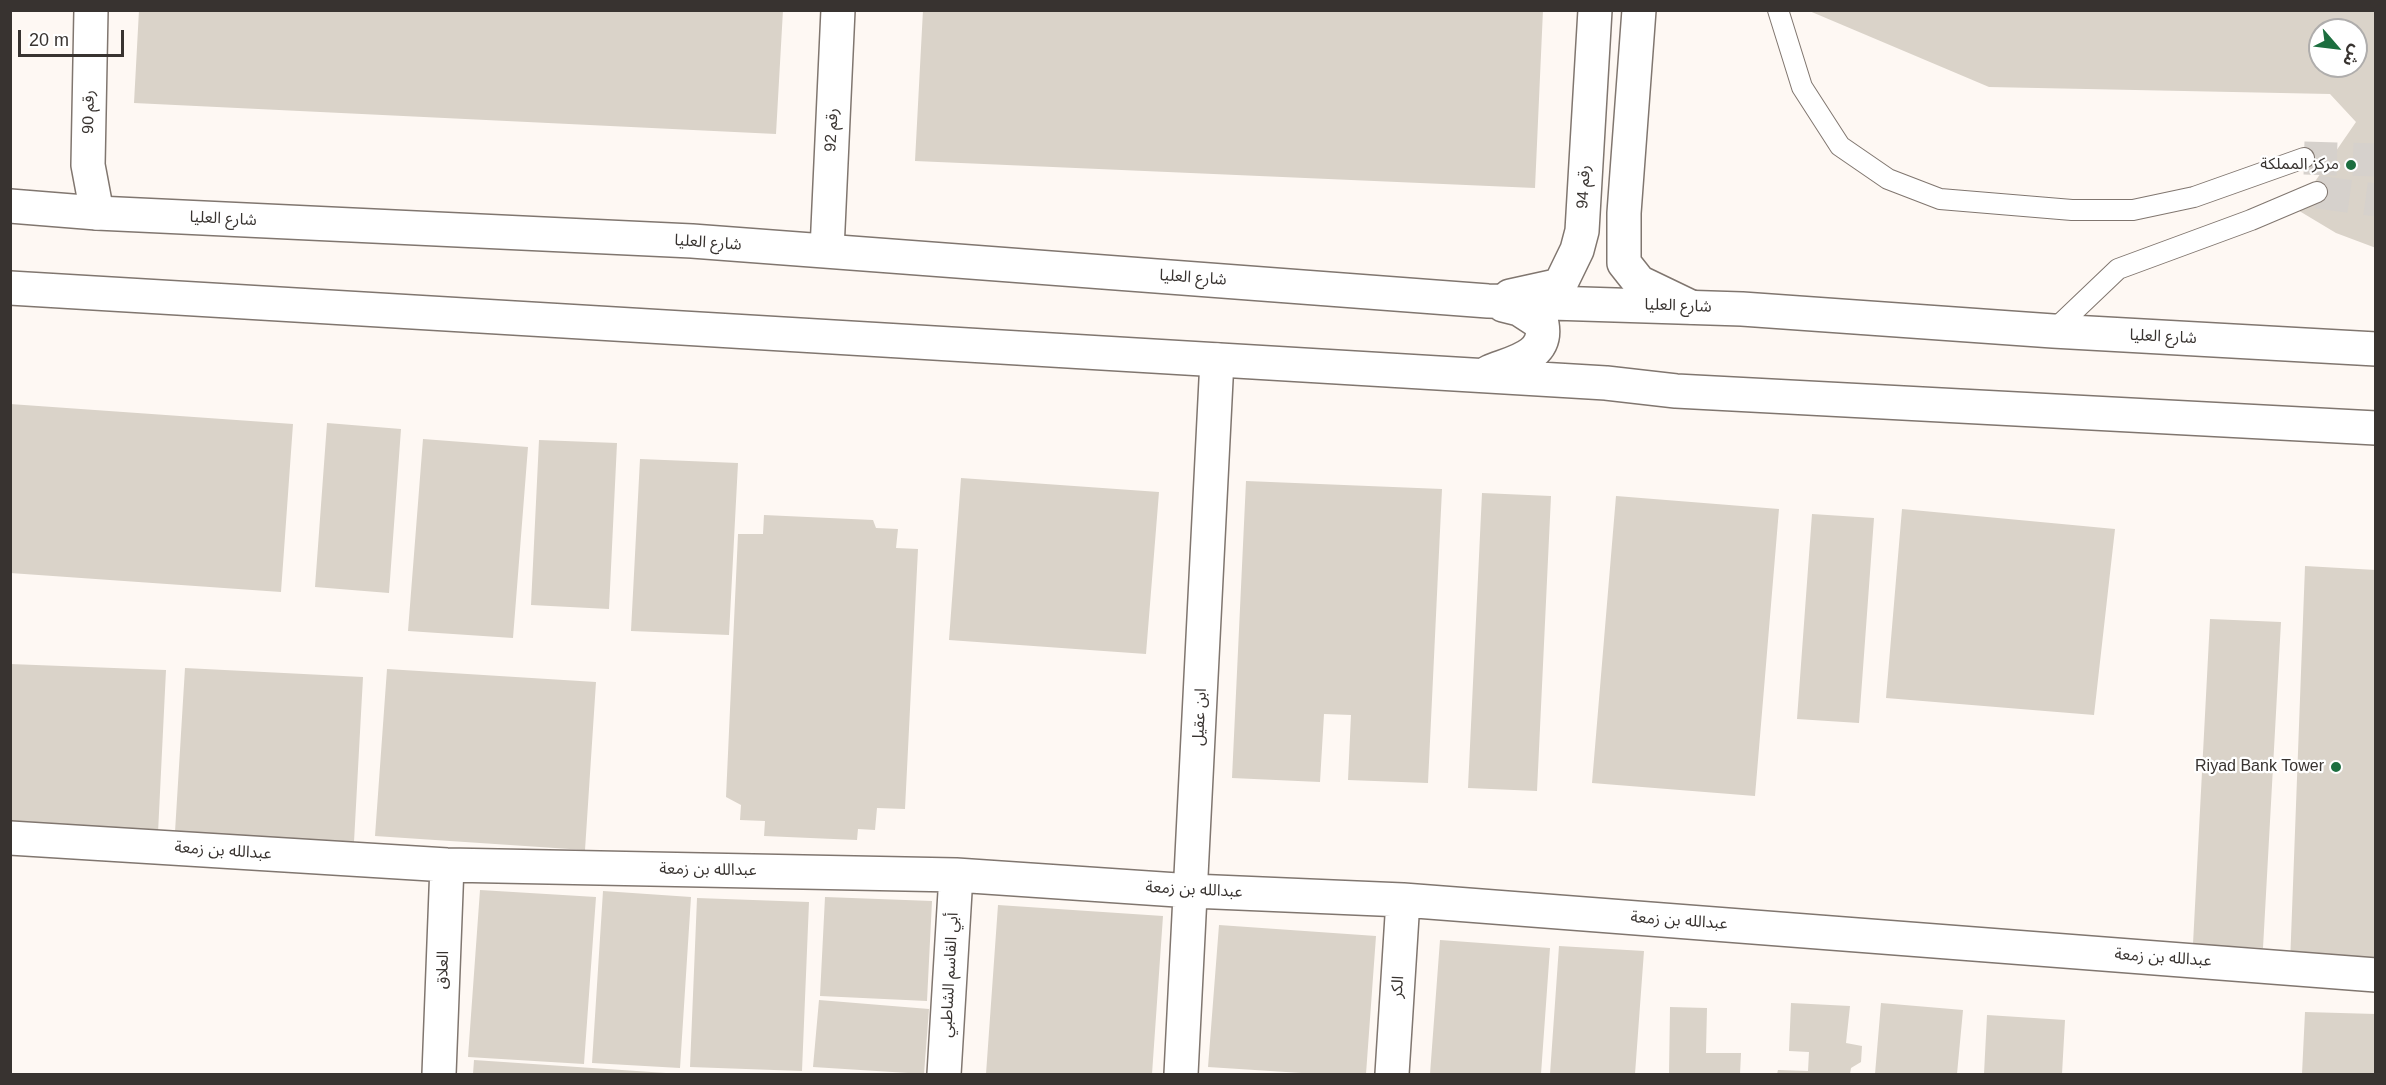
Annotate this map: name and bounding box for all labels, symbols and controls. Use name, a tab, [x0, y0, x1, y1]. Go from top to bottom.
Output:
scale bar	[21, 18, 128, 56]
north arrow	[2308, 18, 2368, 78]
text: 20 m	[29, 30, 69, 50]
text: ش	[2340, 42, 2365, 69]
street label: رقم 90	[79, 90, 99, 134]
street label: رقم 92	[821, 108, 843, 152]
place label: مركز المملكة	[2260, 155, 2339, 175]
marker: مركز المملكة	[2344, 158, 2358, 172]
street label: رقم 94	[1573, 165, 1595, 209]
street label: شارع العليا	[189, 208, 257, 230]
street label: شارع العليا	[674, 231, 742, 255]
street label: شارع العليا	[1159, 266, 1227, 290]
street label: شارع العليا	[1644, 295, 1712, 317]
street label: شارع العليا	[2129, 326, 2197, 348]
street label: ابن عقيل	[1189, 688, 1211, 746]
place label: Riyad Bank Tower	[2195, 757, 2324, 777]
marker: Riyad Bank Tower	[2329, 760, 2343, 774]
street label: عبدالله بن زمعة	[174, 838, 272, 864]
street label: عبدالله بن زمعة	[659, 860, 757, 880]
street label: عبدالله بن زمعة	[1145, 878, 1243, 902]
street label: عبدالله بن زمعة	[1630, 908, 1728, 934]
street label: أبي القاسم الشاطبي	[937, 912, 963, 1038]
street label: عبدالله بن زمعة	[2114, 945, 2212, 971]
street label: العلاق	[433, 951, 453, 989]
street label: الكر	[1388, 975, 1408, 999]

